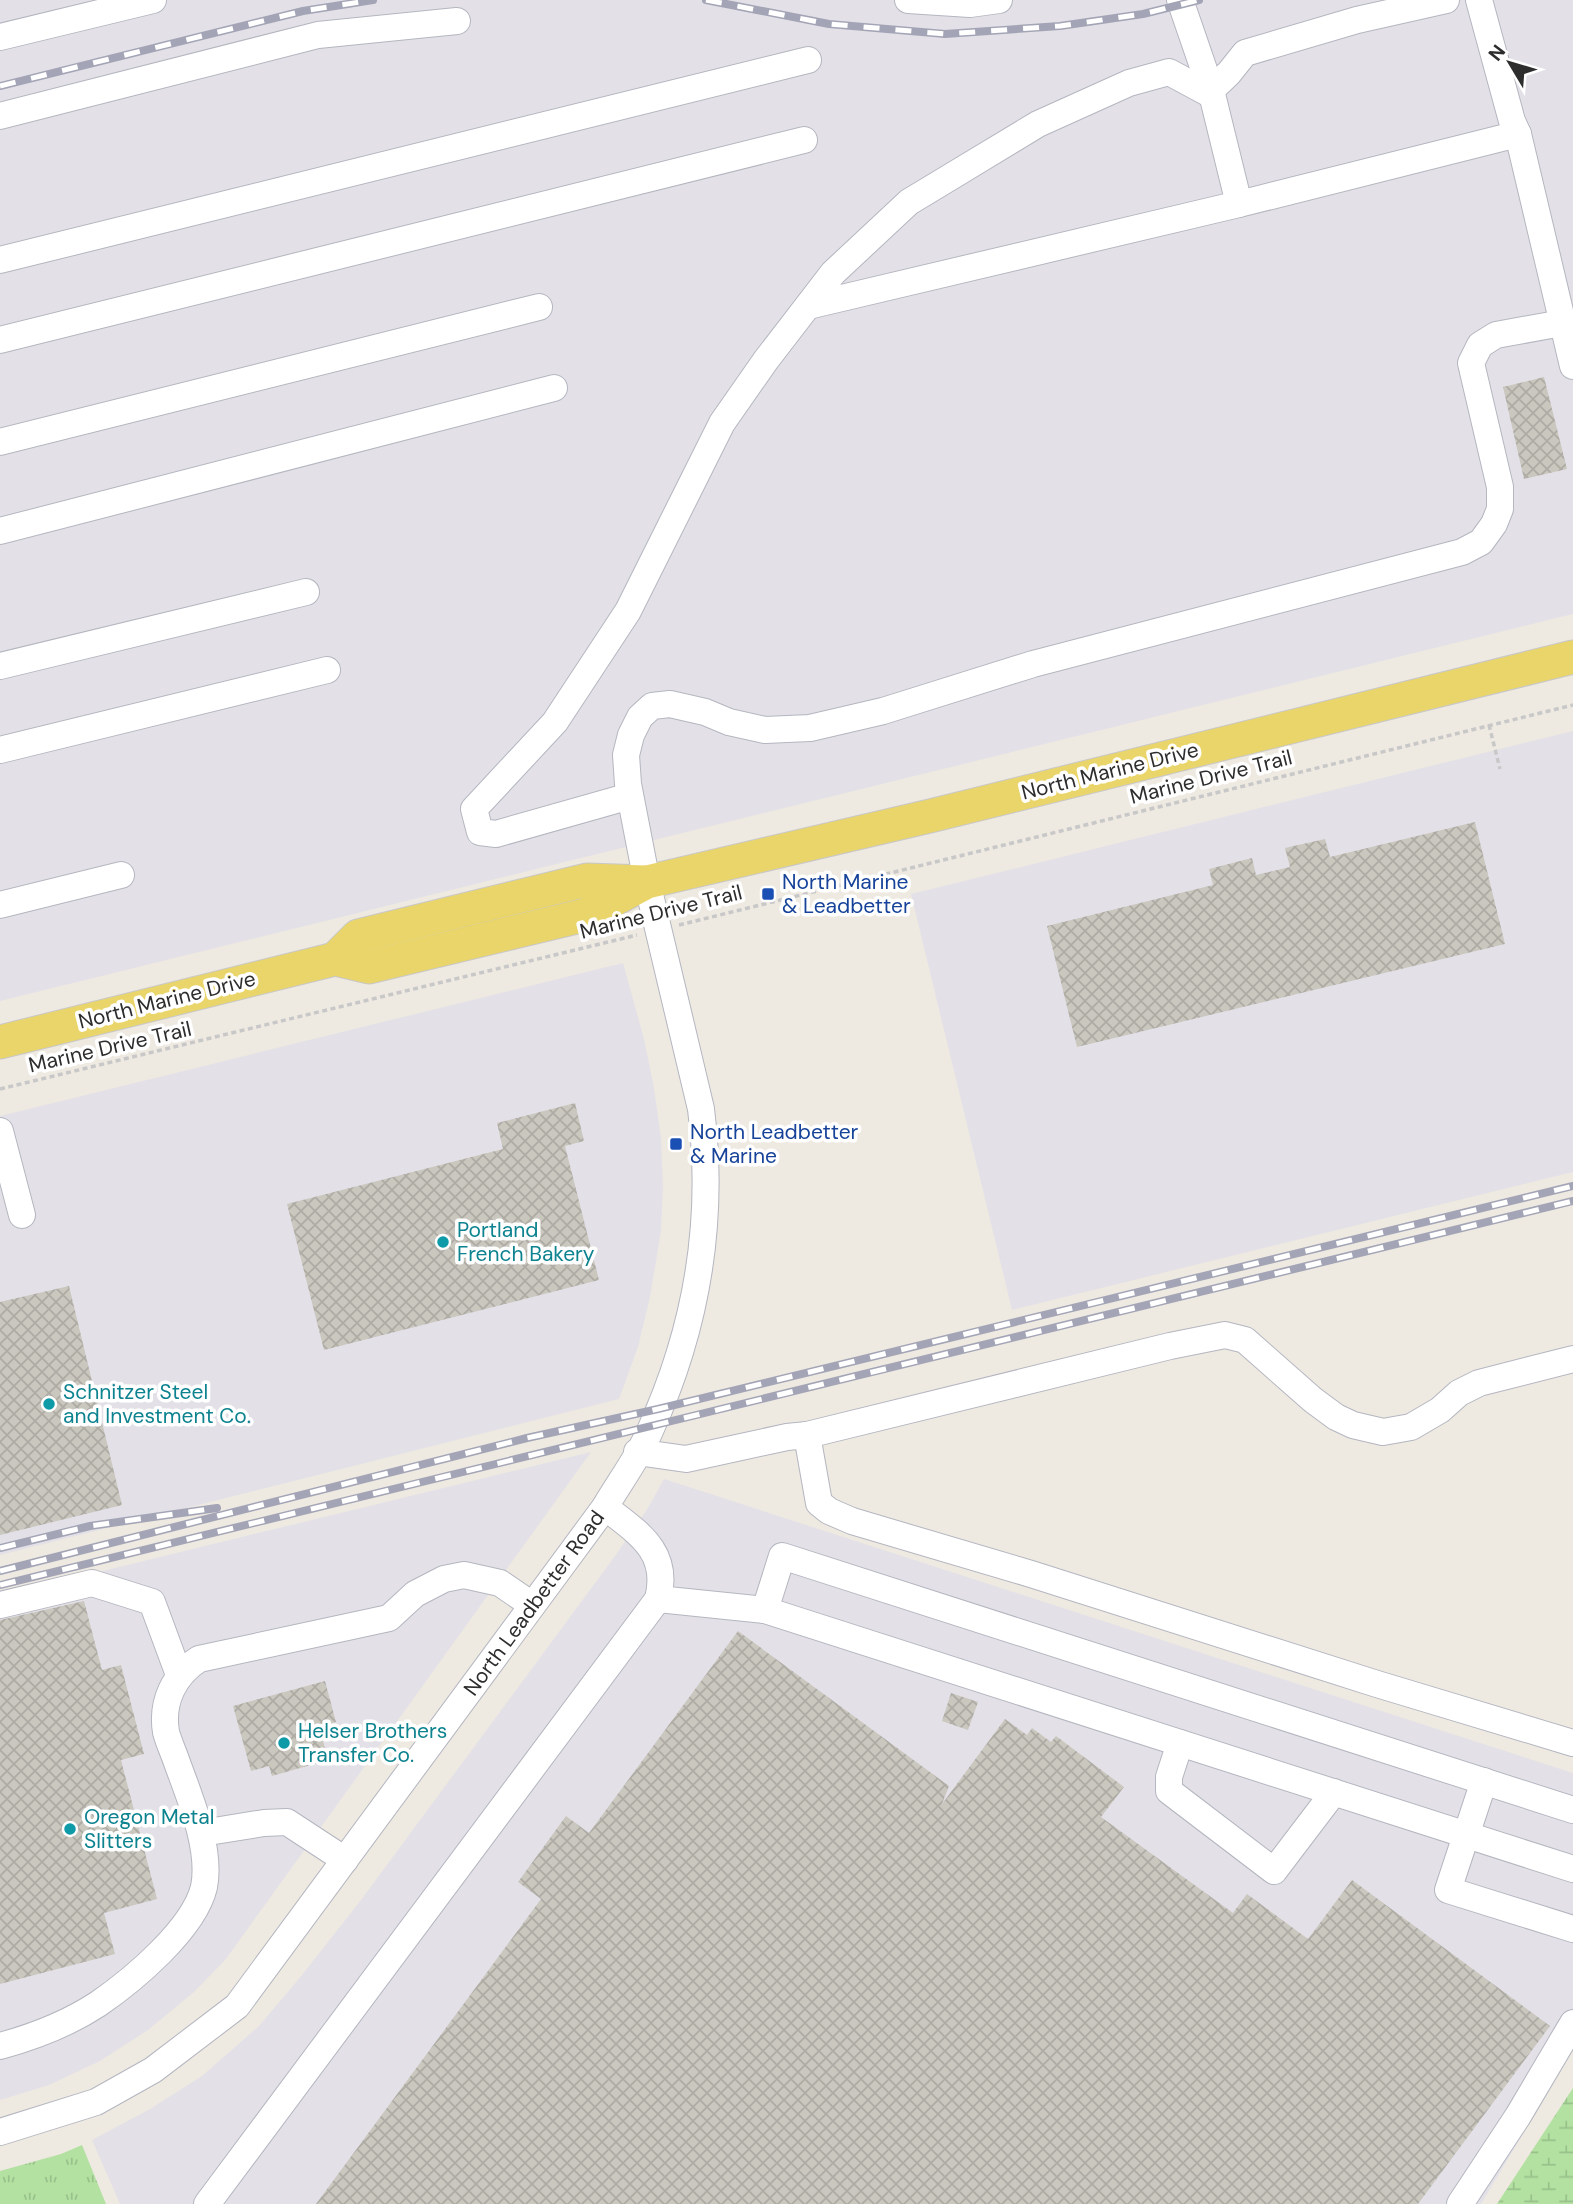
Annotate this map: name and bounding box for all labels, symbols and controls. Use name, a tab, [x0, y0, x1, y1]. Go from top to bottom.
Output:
north arrow	[1475, 28, 1545, 98]
text: N	[1483, 40, 1511, 66]
street label: North Marine Drive	[1018, 735, 1202, 807]
street label: Marine Drive Trail	[1127, 743, 1295, 811]
place label: North Marine & Leadbetter	[782, 868, 911, 920]
street label: Marine Drive Trail	[577, 878, 745, 946]
marker: North Marine & Leadbetter	[760, 886, 776, 902]
street label: North Marine Drive	[75, 964, 259, 1036]
street label: Marine Drive Trail	[26, 1015, 194, 1079]
place label: North Leadbetter & Marine	[690, 1118, 859, 1170]
marker: North Leadbetter & Marine	[668, 1136, 684, 1152]
place label: Portland French Bakery	[457, 1216, 595, 1268]
marker: Portland French Bakery	[435, 1234, 451, 1250]
place label: Schnitzer Steel and Investment Co.	[63, 1378, 251, 1430]
marker: Schnitzer Steel and Investment Co.	[41, 1396, 57, 1412]
street label: North Leadbetter Road	[457, 1505, 611, 1701]
place label: Helser Brothers Transfer Co.	[298, 1717, 447, 1769]
marker: Helser Brothers Transfer Co.	[276, 1735, 292, 1751]
place label: Oregon Metal Slitters	[84, 1803, 214, 1855]
marker: Oregon Metal Slitters	[62, 1821, 78, 1837]

